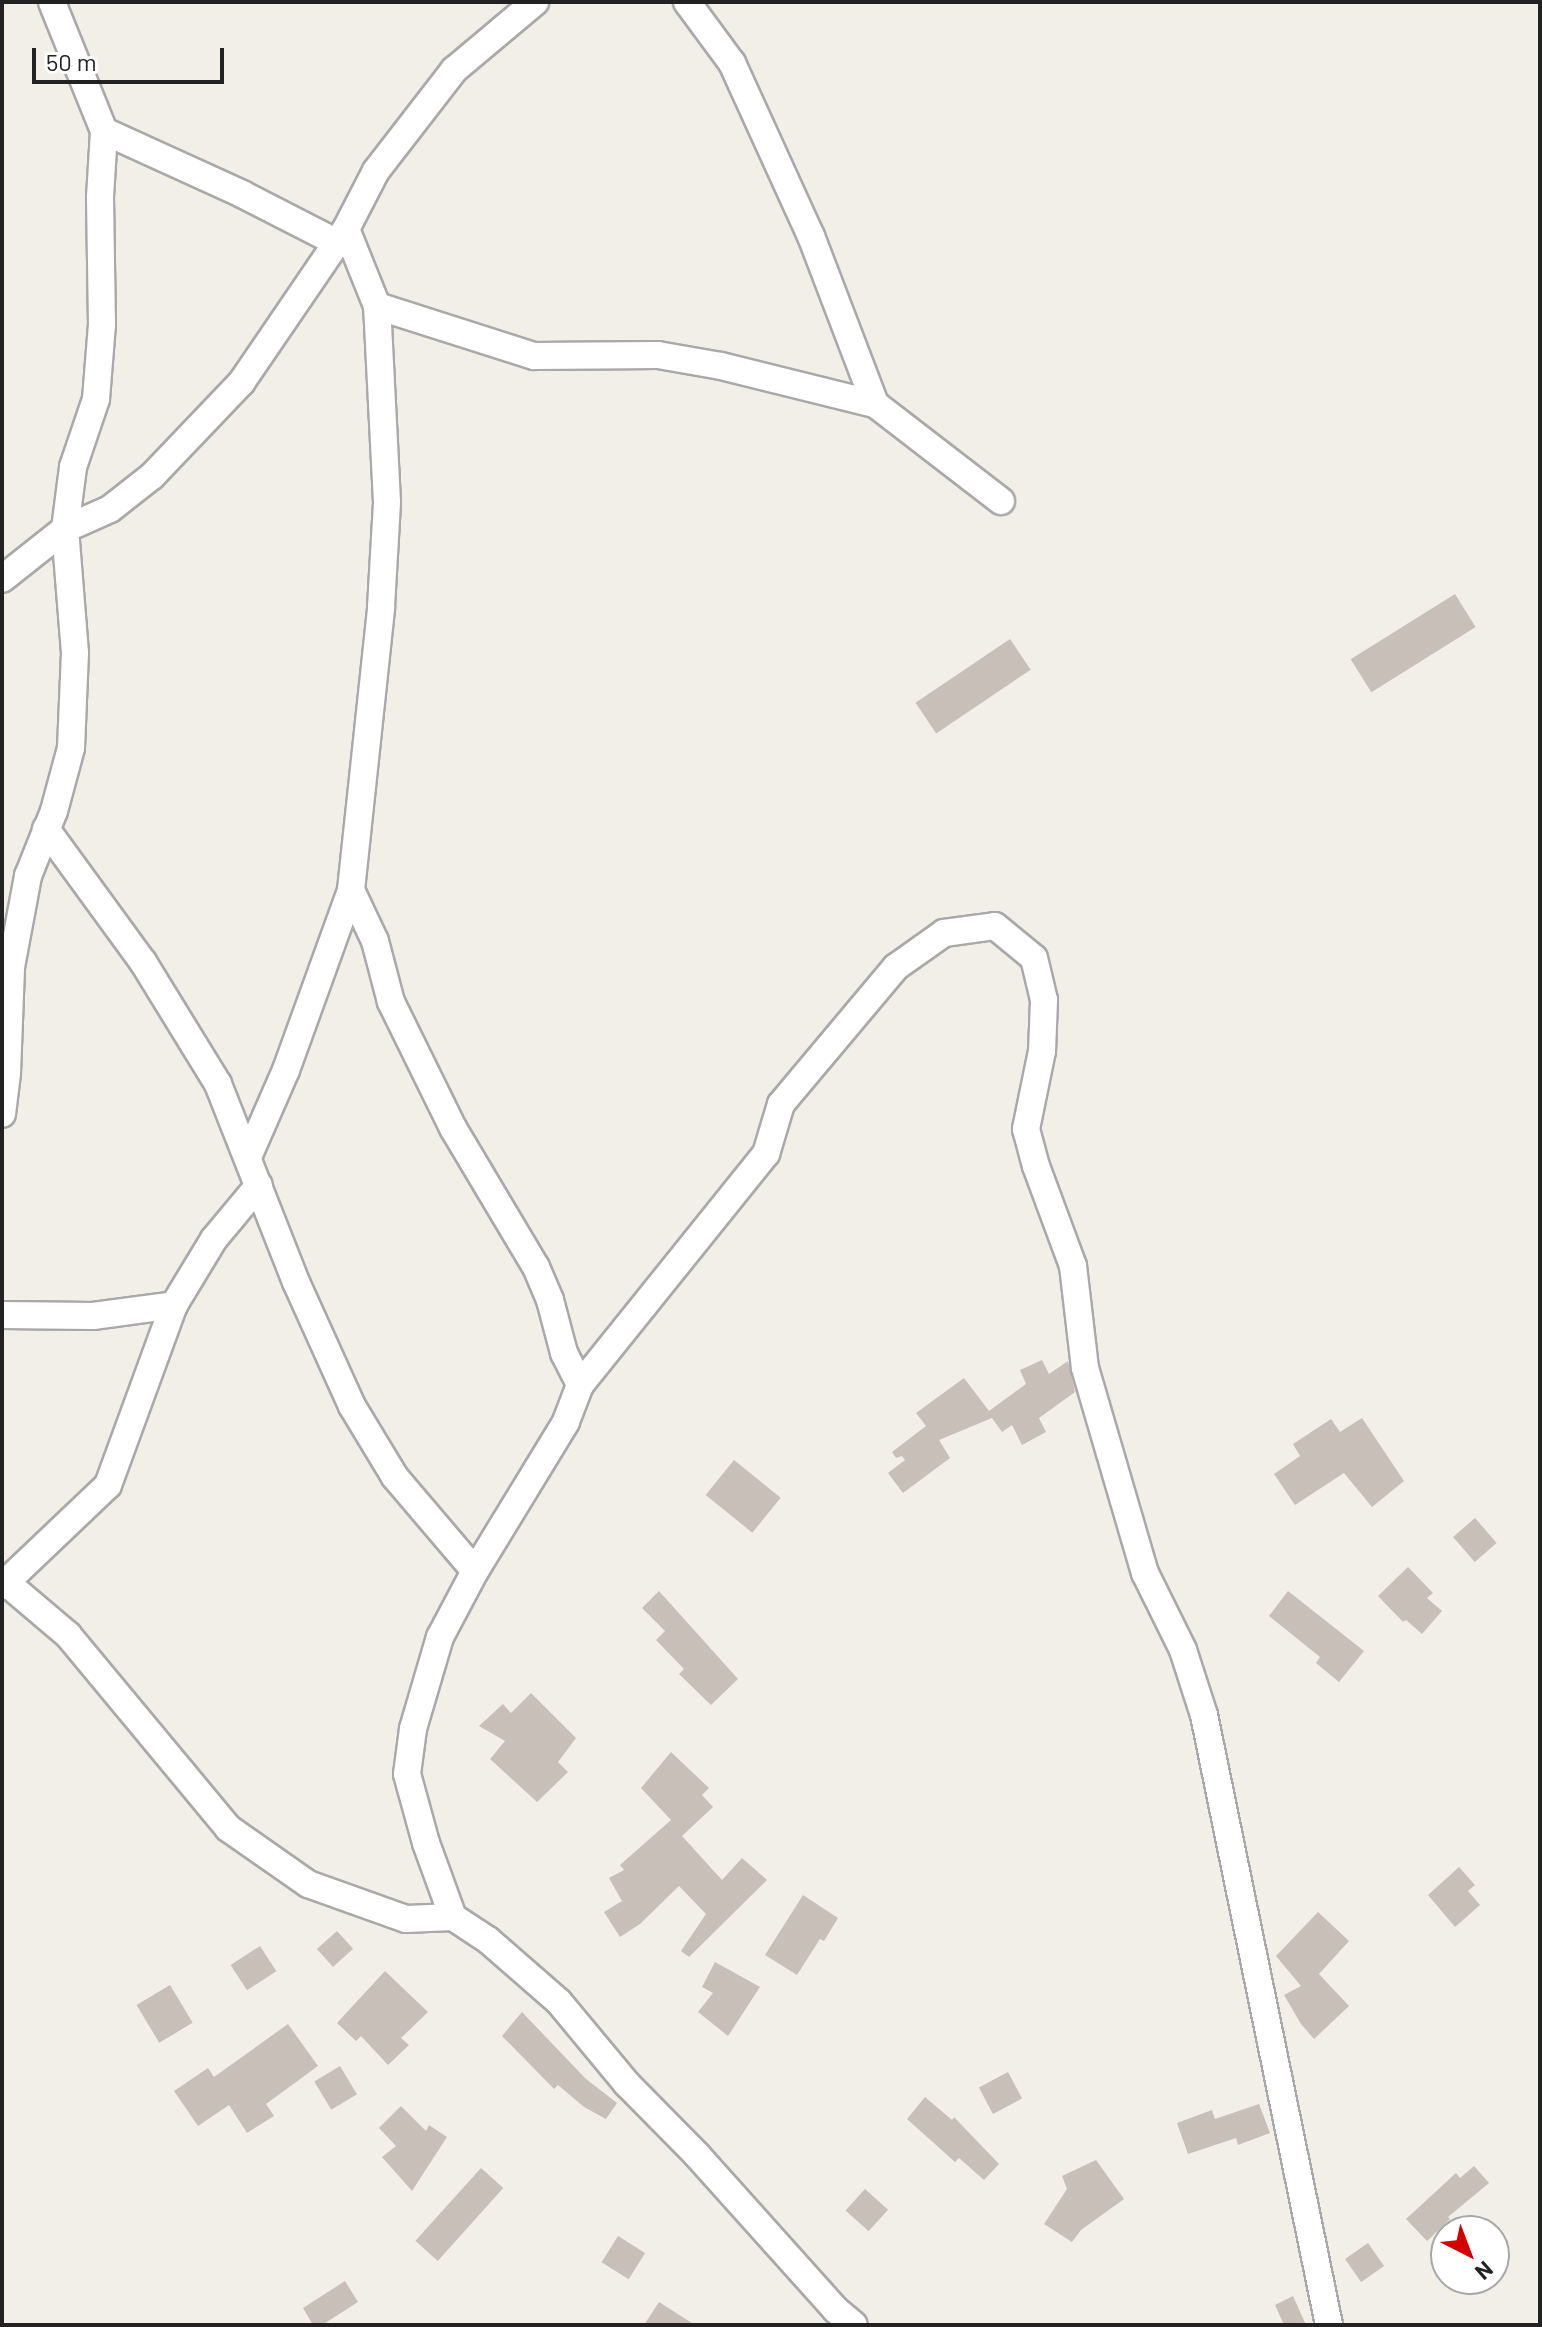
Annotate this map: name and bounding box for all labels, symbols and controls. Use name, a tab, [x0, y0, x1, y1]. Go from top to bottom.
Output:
scale bar	[36, 32, 228, 82]
text: 50 m	[46, 47, 97, 76]
north arrow	[1430, 2215, 1510, 2295]
text: N	[1471, 2257, 1499, 2286]

